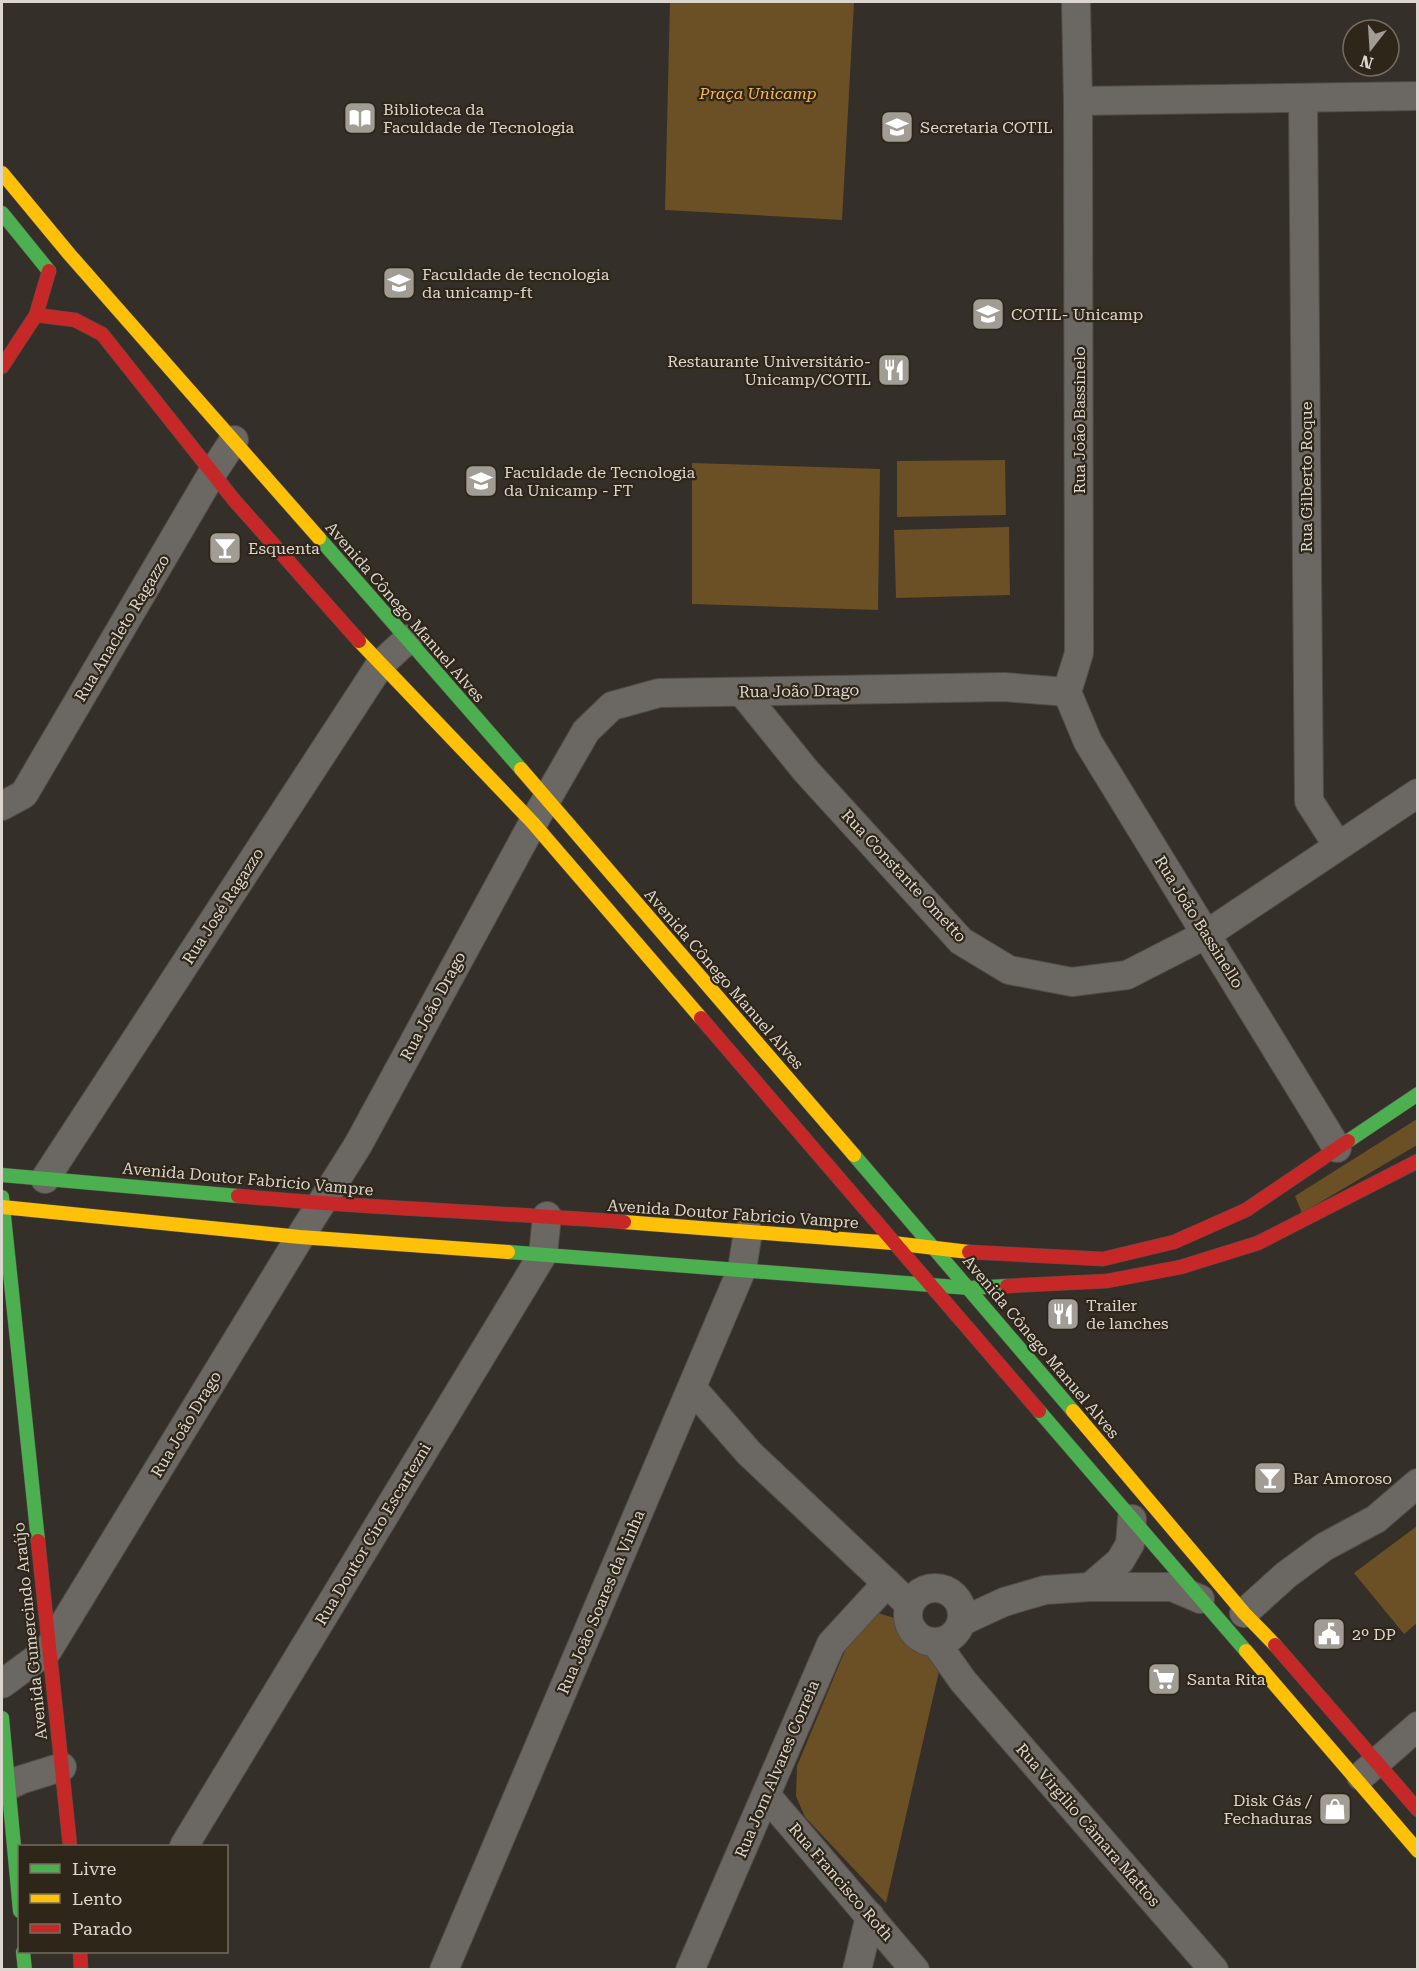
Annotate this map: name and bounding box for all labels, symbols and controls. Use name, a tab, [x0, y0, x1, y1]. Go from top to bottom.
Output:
north arrow	[1341, 18, 1401, 78]
text: N	[1358, 51, 1375, 73]
park label: Praça Unicamp	[698, 84, 817, 103]
library icon: Biblioteca da Faculdade de Tecnologia	[342, 100, 378, 136]
place label: Biblioteca da Faculdade de Tecnologia	[383, 100, 575, 137]
school or university icon: Secretaria COTIL	[879, 109, 915, 145]
place label: Secretaria COTIL	[920, 118, 1053, 137]
school or university icon: Faculdade de tecnologia da unicamp-ft	[381, 265, 417, 301]
place label: Faculdade de tecnologia da unicamp-ft	[422, 265, 610, 302]
school or university icon: COTIL- Unicamp	[970, 296, 1006, 332]
place label: COTIL- Unicamp	[1011, 305, 1143, 324]
street label: Rua João Bassinelo	[1070, 346, 1089, 494]
place label: Restaurante Universitário- Unicamp/COTIL	[667, 352, 871, 389]
restaurant icon: Restaurante Universitário- Unicamp/COTIL	[876, 352, 912, 388]
street label: Rua Gilberto Roque	[1297, 401, 1316, 553]
school or university icon: Faculdade de Tecnologia da Unicamp - FT	[463, 463, 499, 499]
place label: Faculdade de Tecnologia da Unicamp - FT	[504, 463, 696, 500]
street label: Avenida Cônego Manuel Alves	[321, 518, 489, 706]
bar icon: Esquenta	[207, 530, 243, 566]
place label: Esquenta	[248, 539, 320, 558]
street label: Rua Anacleto Ragazzo	[71, 551, 173, 705]
street label: Rua João Drago	[739, 680, 859, 702]
street label: Rua Constante Ometto	[838, 806, 970, 946]
street label: Rua José Ragazzo	[178, 844, 268, 968]
street label: Rua João Bassinello	[1151, 852, 1248, 992]
street label: Avenida Cônego Manuel Alves	[640, 885, 808, 1073]
street label: Rua João Drago	[396, 948, 470, 1064]
street label: Avenida Doutor Fabricio Vampre	[122, 1159, 374, 1199]
street label: Avenida Doutor Fabricio Vampre	[607, 1196, 859, 1232]
street label: Avenida Cônego Manuel Alves	[959, 1252, 1123, 1443]
restaurant icon: Trailer de lanches	[1045, 1296, 1081, 1332]
place label: Trailer de lanches	[1086, 1296, 1169, 1333]
street label: Rua João Drago	[147, 1367, 225, 1480]
street label: Rua Doutor Ciro Escartezni	[311, 1440, 435, 1628]
bar icon: Bar Amoroso	[1252, 1460, 1288, 1496]
place label: Bar Amoroso	[1293, 1469, 1392, 1488]
street label: Rua João Soares da Vinha	[554, 1507, 649, 1697]
street label: Avenida Gumercindo Araújo	[9, 1521, 51, 1741]
public building icon: 2º DP	[1311, 1616, 1347, 1652]
place label: 2º DP	[1352, 1625, 1396, 1644]
supermarket icon: Santa Rita	[1146, 1661, 1182, 1697]
place label: Santa Rita	[1187, 1670, 1266, 1689]
street label: Rua Jorn Alvares Correia	[731, 1677, 823, 1861]
street label: Rua Virgilio Câmara Mattos	[1012, 1740, 1164, 1911]
place label: Disk Gás / Fechaduras	[1224, 1791, 1313, 1828]
shop icon: Disk Gás / Fechaduras	[1317, 1791, 1353, 1827]
street label: Rua Francisco Roth	[785, 1819, 897, 1945]
legend	[18, 1845, 228, 1953]
text: Livre	[72, 1858, 117, 1879]
text: Lento	[72, 1888, 122, 1909]
text: Parado	[72, 1918, 132, 1939]

